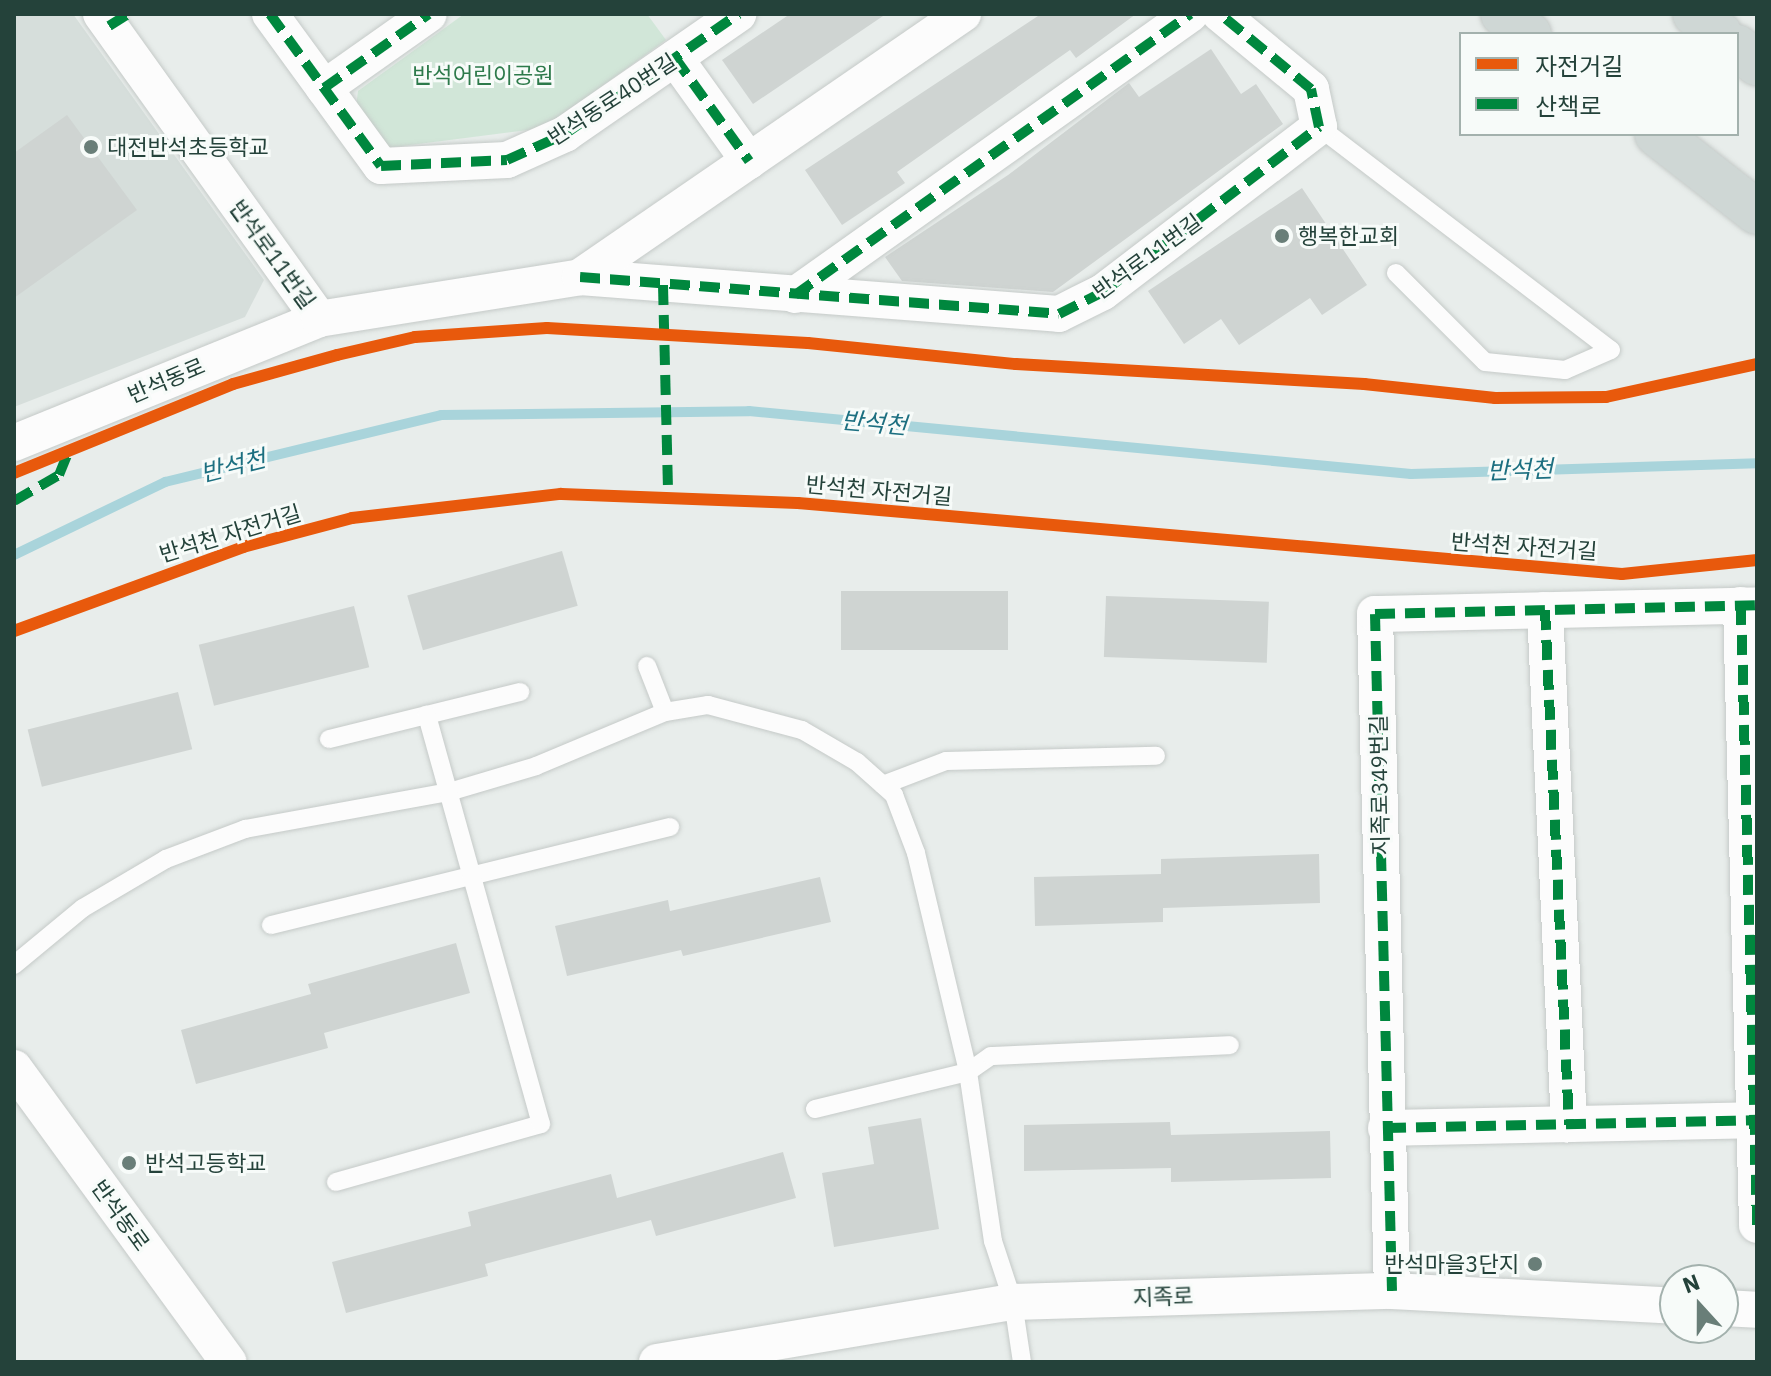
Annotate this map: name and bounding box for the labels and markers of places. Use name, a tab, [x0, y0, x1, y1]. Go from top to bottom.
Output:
place label: 대전반석초등학교	[107, 134, 269, 160]
marker: 대전반석초등학교	[82, 138, 100, 156]
place label: 행복한교회	[1298, 223, 1399, 249]
marker: 행복한교회	[1273, 227, 1291, 245]
place label: 반석고등학교	[145, 1150, 266, 1176]
marker: 반석고등학교	[120, 1154, 138, 1172]
place label: 반석마을3단지	[1384, 1251, 1519, 1277]
marker: 반석마을3단지	[1526, 1255, 1544, 1273]

